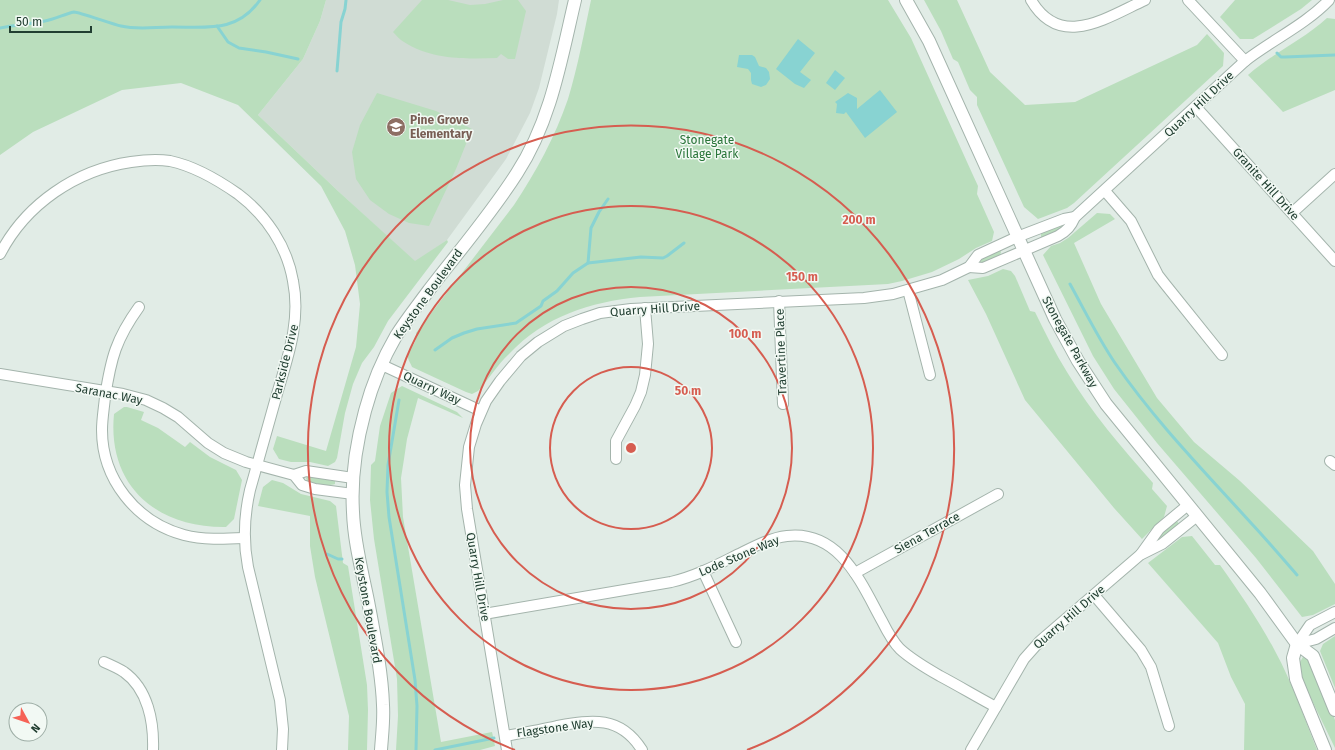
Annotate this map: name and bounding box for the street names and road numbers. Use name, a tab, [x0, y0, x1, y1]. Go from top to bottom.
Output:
street label: Quarry Hill Drive	[1161, 68, 1237, 140]
street label: Granite Hill Drive	[1230, 145, 1302, 223]
street label: Keystone Boulevard	[391, 246, 465, 342]
street label: Stonegate Parkway	[1039, 294, 1101, 390]
street label: Quarry Hill Drive	[610, 299, 700, 319]
street label: Travertine Place	[772, 308, 790, 396]
street label: Parkside Drive	[269, 323, 301, 401]
street label: Quarry Way	[401, 369, 463, 407]
street label: Saranac Way	[74, 381, 144, 407]
street label: Siena Terrace	[892, 509, 962, 557]
street label: Quarry Hill Drive	[463, 531, 493, 623]
street label: Lode Stone Way	[697, 533, 781, 579]
street label: Keystone Boulevard	[352, 556, 384, 664]
street label: Quarry Hill Drive	[1030, 582, 1108, 652]
street label: Flagstone Way	[516, 716, 594, 740]

